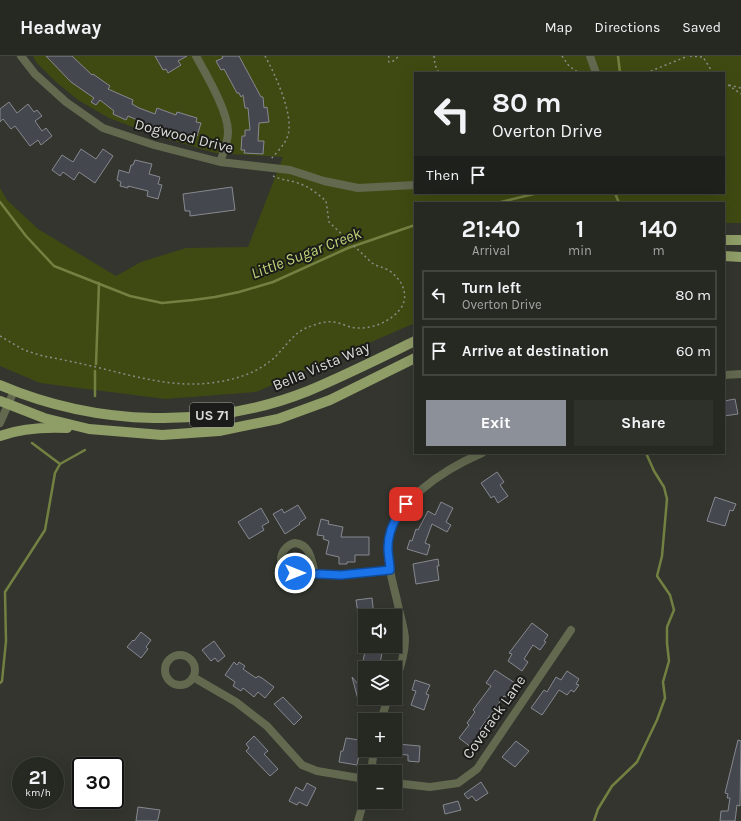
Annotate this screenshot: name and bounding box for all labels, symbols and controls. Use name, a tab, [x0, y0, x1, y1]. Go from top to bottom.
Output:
text: Headway	[20, 17, 101, 39]
text: Map	[545, 19, 573, 36]
text: Directions	[595, 19, 660, 36]
text: Saved	[682, 19, 721, 36]
text: 80 m	[492, 86, 561, 119]
icon: left	[426, 88, 478, 140]
street label: Dogwood Drive	[133, 115, 235, 157]
text: Overton Drive	[492, 120, 602, 142]
icon: arrive	[467, 164, 489, 186]
text: Then	[426, 166, 459, 184]
text: 21:40	[462, 215, 521, 243]
text: 1	[576, 215, 584, 243]
text: 140	[639, 215, 677, 243]
water label: Little Sugar Creek	[248, 223, 365, 283]
text: Arrival	[472, 243, 510, 258]
text: min	[568, 243, 592, 258]
text: m	[652, 243, 665, 258]
text: Turn left	[462, 279, 521, 297]
icon: left	[428, 284, 450, 306]
text: 80 m	[675, 286, 711, 304]
text: Overton Drive	[462, 297, 542, 312]
street label: Bella Vista Way	[270, 337, 372, 395]
icon: arrive	[428, 340, 450, 362]
text: Arrive at destination	[462, 342, 609, 360]
text: 60 m	[676, 342, 711, 360]
button: Exit	[426, 400, 566, 446]
button: Share	[574, 400, 713, 446]
road number: US 71	[190, 403, 234, 427]
pin	[389, 487, 423, 521]
icon: arrive	[395, 493, 417, 515]
position arrow	[274, 552, 316, 594]
map controls	[358, 609, 402, 809]
button: sound	[358, 609, 402, 653]
button: layers	[358, 661, 402, 705]
street label: Coverack Lane	[458, 672, 530, 762]
button: +	[358, 713, 402, 757]
speed limit sign: 30	[72, 757, 124, 809]
button: −	[358, 765, 402, 809]
text: 21	[28, 766, 48, 789]
text: km/h	[25, 787, 51, 799]

